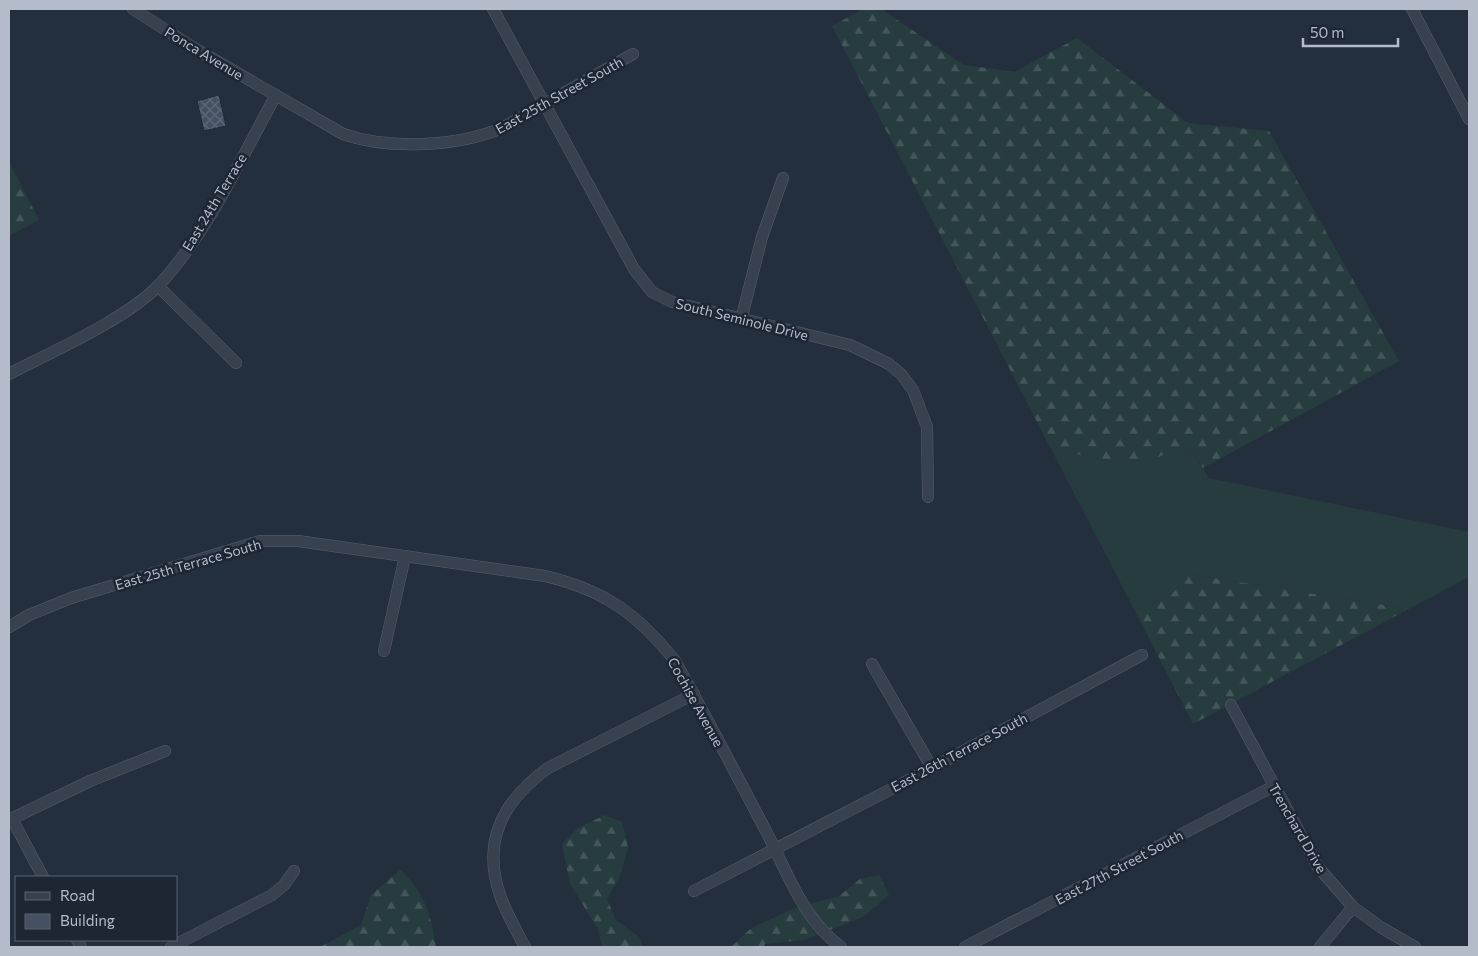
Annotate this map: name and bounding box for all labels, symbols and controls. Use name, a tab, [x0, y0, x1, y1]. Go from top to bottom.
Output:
scale bar	[1303, 15, 1398, 47]
street label: Ponca Avenue	[162, 23, 246, 83]
text: 50 m	[1310, 23, 1344, 41]
street label: East 25th Street South	[492, 53, 626, 137]
street label: East 24th Terrace	[178, 150, 250, 254]
street label: South Seminole Drive	[674, 294, 810, 344]
street label: East 25th Terrace South	[113, 535, 263, 593]
street label: Cochise Avenue	[664, 654, 728, 750]
street label: East 26th Terrace South	[888, 709, 1030, 795]
street label: Trenchard Drive	[1265, 780, 1331, 876]
street label: East 27th Street South	[1052, 826, 1186, 908]
legend	[15, 876, 178, 941]
text: Road	[60, 886, 95, 904]
text: Building	[60, 911, 115, 929]

